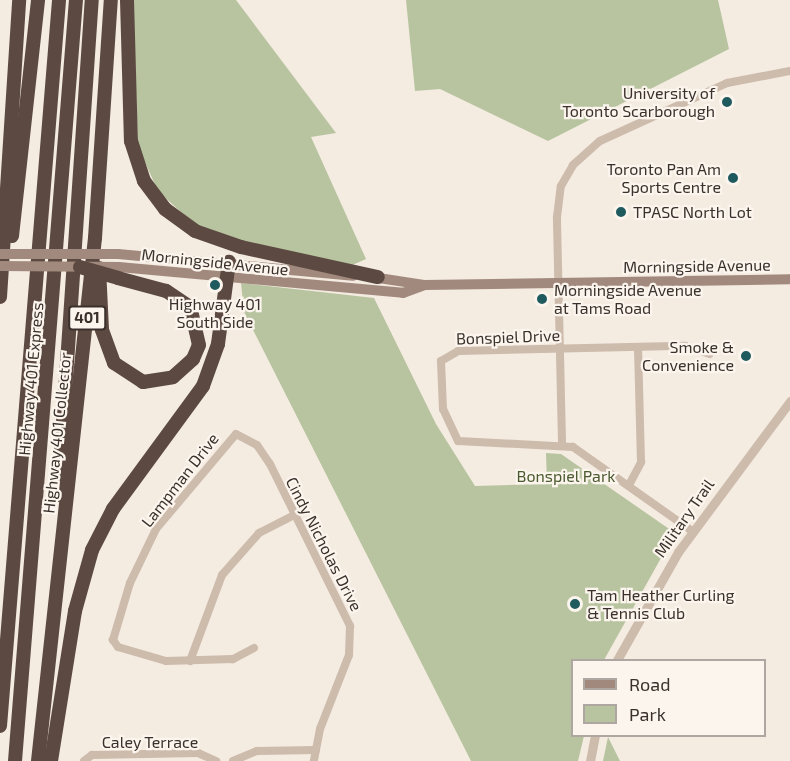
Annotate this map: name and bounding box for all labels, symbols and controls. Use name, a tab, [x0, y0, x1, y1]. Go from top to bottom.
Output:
place label: University of Toronto Scarborough	[562, 83, 715, 121]
marker: University of Toronto Scarborough	[720, 95, 734, 109]
place label: Toronto Pan Am Sports Centre	[606, 159, 721, 197]
marker: Toronto Pan Am Sports Centre	[726, 171, 740, 185]
place label: TPASC North Lot	[633, 202, 752, 222]
marker: TPASC North Lot	[614, 205, 628, 219]
street label: Morningside Avenue	[140, 245, 290, 279]
street label: Morningside Avenue	[623, 255, 771, 277]
marker: Highway 401 South Side	[208, 278, 222, 292]
place label: Morningside Avenue at Tams Road	[554, 280, 702, 318]
marker: Morningside Avenue at Tams Road	[535, 292, 549, 306]
place label: Highway 401 South Side	[169, 294, 261, 332]
street label: Highway 401 Express	[15, 301, 47, 457]
road number: 401	[68, 306, 106, 330]
street label: Bonspiel Drive	[455, 326, 561, 348]
place label: Smoke & Convenience	[642, 337, 734, 375]
marker: Smoke & Convenience	[739, 349, 753, 363]
street label: Highway 401 Collector	[39, 351, 75, 515]
street label: Lampman Drive	[137, 429, 223, 531]
park label: Bonspiel Park	[516, 466, 616, 486]
street label: Cindy Nicholas Drive	[282, 474, 366, 614]
street label: Military Trail	[650, 475, 718, 561]
place label: Tam Heather Curling & Tennis Club	[587, 585, 735, 623]
marker: Tam Heather Curling & Tennis Club	[568, 597, 582, 611]
legend	[571, 659, 766, 737]
text: Road	[629, 673, 670, 695]
text: Park	[629, 703, 666, 725]
street label: Caley Terrace	[101, 732, 199, 752]

